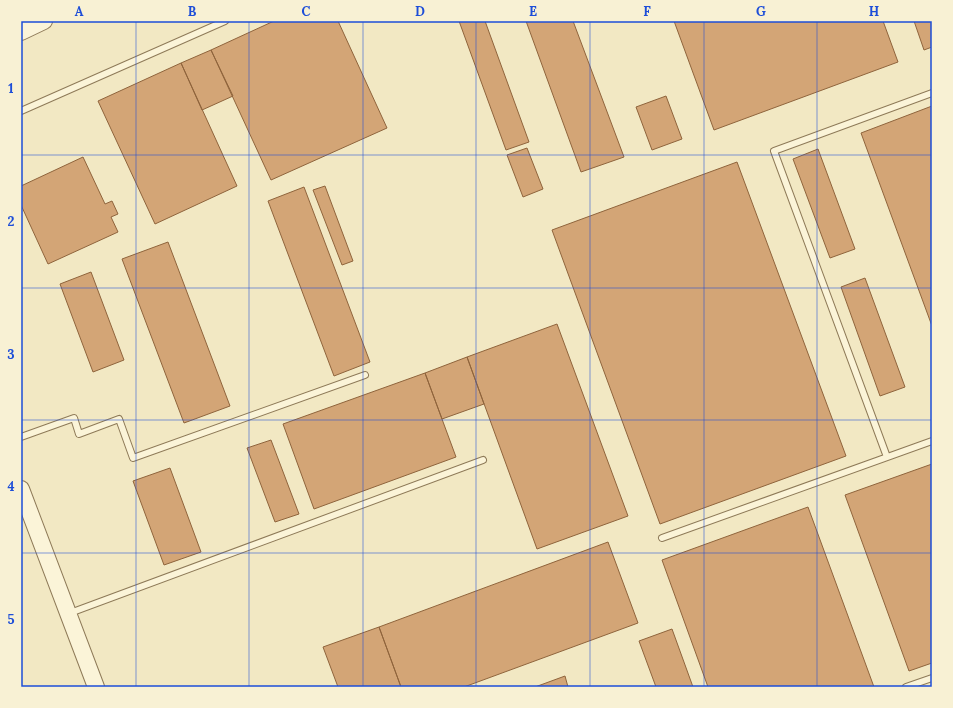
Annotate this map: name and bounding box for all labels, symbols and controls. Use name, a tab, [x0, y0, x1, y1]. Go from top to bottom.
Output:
text: A	[75, 3, 84, 20]
text: B	[188, 3, 197, 20]
text: C	[302, 3, 311, 20]
text: D	[415, 3, 425, 20]
text: E	[529, 3, 537, 20]
text: F	[643, 3, 651, 20]
text: G	[756, 3, 766, 20]
text: H	[869, 3, 879, 20]
text: 1	[8, 80, 14, 97]
text: 2	[8, 213, 15, 230]
text: 3	[7, 346, 15, 363]
text: 4	[7, 478, 15, 495]
text: 5	[7, 611, 15, 628]

